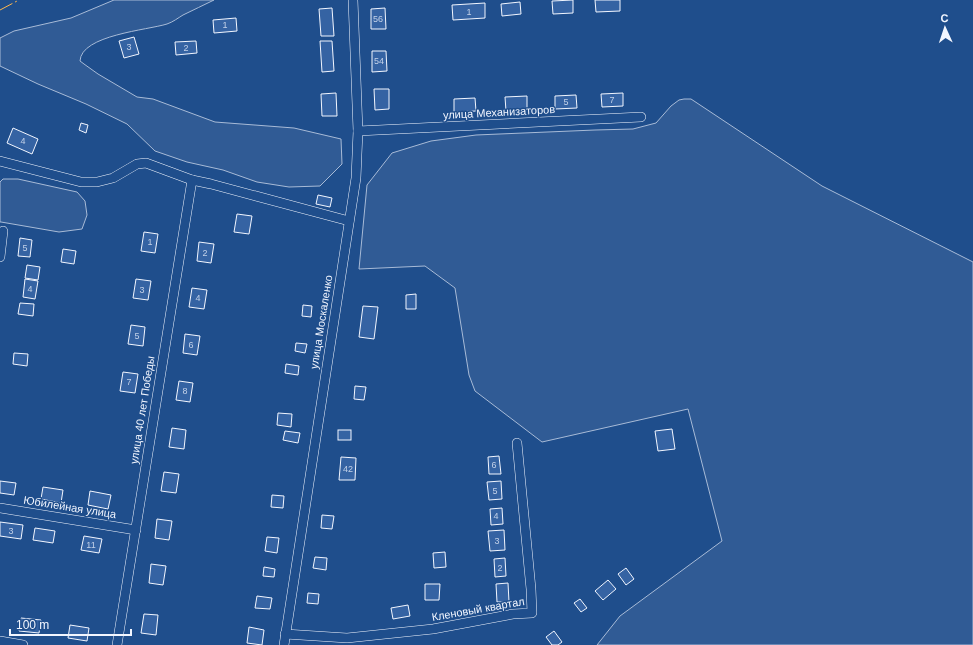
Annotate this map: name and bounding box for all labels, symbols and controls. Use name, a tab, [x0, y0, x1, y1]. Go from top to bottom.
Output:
house number: 1	[466, 7, 472, 17]
north arrow	[925, 8, 965, 48]
text: С	[940, 12, 949, 24]
house number: 56	[373, 14, 383, 24]
house number: 1	[222, 20, 228, 30]
house number: 3	[126, 42, 132, 52]
house number: 2	[183, 43, 189, 53]
house number: 54	[374, 56, 384, 66]
house number: 7	[609, 95, 615, 105]
house number: 5	[563, 97, 569, 107]
street label: улица Механизаторов	[443, 103, 555, 121]
house number: 4	[20, 136, 26, 146]
house number: 1	[147, 237, 153, 247]
house number: 5	[22, 243, 28, 253]
house number: 2	[202, 248, 208, 258]
street label: улица Москаленко	[308, 274, 334, 370]
house number: 4	[27, 284, 33, 294]
house number: 3	[139, 285, 145, 295]
house number: 4	[195, 293, 201, 303]
house number: 5	[134, 331, 140, 341]
house number: 6	[188, 340, 194, 350]
street label: улица 40 лет Победы	[128, 355, 156, 465]
house number: 7	[126, 377, 132, 387]
house number: 8	[182, 386, 188, 396]
house number: 6	[491, 460, 497, 470]
house number: 42	[343, 464, 353, 474]
house number: 5	[492, 486, 498, 496]
street label: Юбилейная улица	[23, 494, 118, 520]
house number: 4	[493, 511, 499, 521]
house number: 3	[8, 526, 14, 536]
house number: 3	[494, 536, 500, 546]
house number: 11	[86, 540, 96, 550]
house number: 2	[497, 563, 503, 573]
street label: Кленовый квартал	[431, 595, 525, 623]
scale bar	[10, 611, 131, 637]
text: 100 m	[16, 618, 49, 632]

